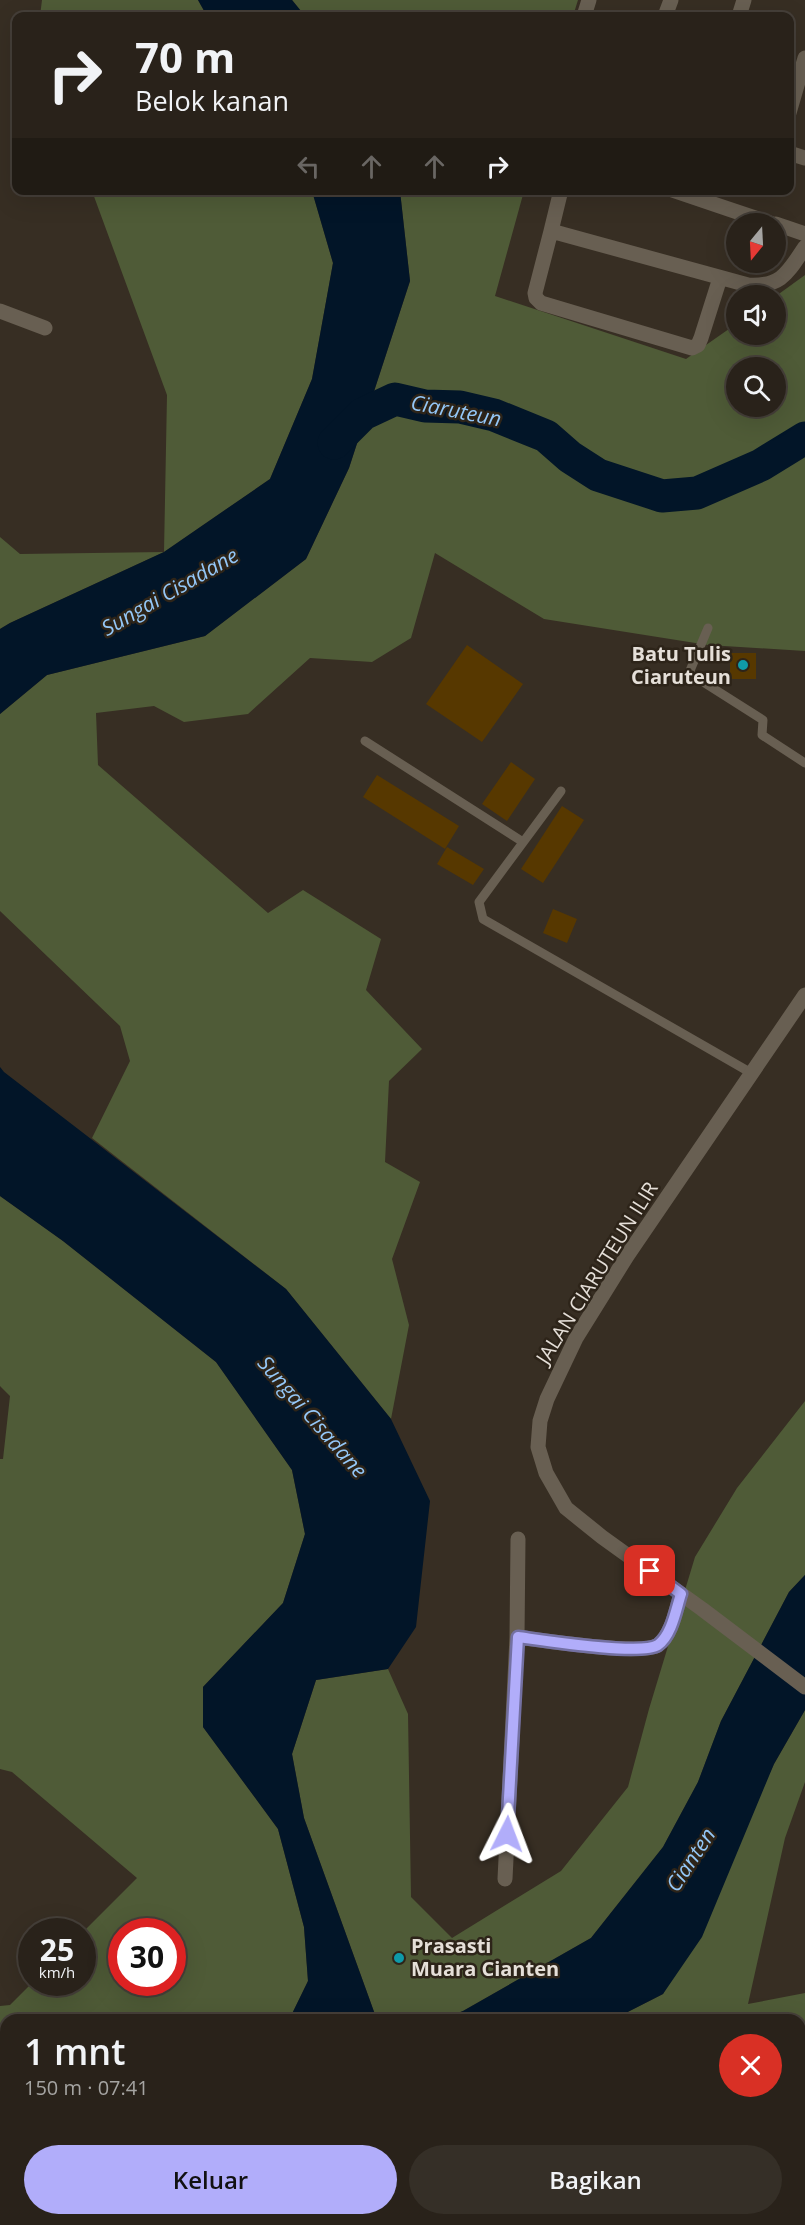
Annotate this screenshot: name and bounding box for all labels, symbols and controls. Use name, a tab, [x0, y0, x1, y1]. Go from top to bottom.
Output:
text: 70 m	[135, 28, 235, 85]
icon: right	[36, 36, 114, 114]
text: Belok kanan	[135, 82, 289, 119]
icon: left	[292, 150, 325, 183]
icon: ahead	[355, 150, 388, 183]
icon: ahead	[418, 150, 451, 183]
icon: right	[481, 150, 514, 183]
north arrow	[726, 213, 786, 273]
map controls	[726, 213, 786, 417]
button: sound	[726, 285, 786, 345]
button: search	[726, 357, 786, 417]
water label: Ciaruteun	[409, 388, 504, 432]
water label: Sungai Cisadane	[96, 541, 243, 642]
place label: Batu Tulis Ciaruteun	[631, 640, 731, 690]
marker: Batu Tulis Ciaruteun	[736, 658, 750, 672]
street label: JALAN CIARUTEUN ILIR	[528, 1176, 664, 1371]
water label: Sungai Cisadane	[252, 1349, 374, 1483]
pin	[624, 1545, 675, 1596]
icon: arrive	[633, 1554, 666, 1587]
position arrow	[475, 1802, 539, 1866]
water label: Cianten	[659, 1822, 721, 1897]
speed limit sign: 30	[108, 1918, 186, 1996]
text: 25	[40, 1929, 74, 1970]
place label: Prasasti Muara Cianten	[411, 1932, 559, 1982]
marker: Prasasti Muara Cianten	[392, 1951, 406, 1965]
text: km/h	[39, 1962, 75, 1982]
text: 1 mnt	[24, 2027, 125, 2076]
button: close	[719, 2034, 782, 2097]
text: 150 m · 07:41	[24, 2074, 149, 2101]
button: Keluar	[24, 2145, 397, 2214]
button: Bagikan	[409, 2145, 782, 2214]

